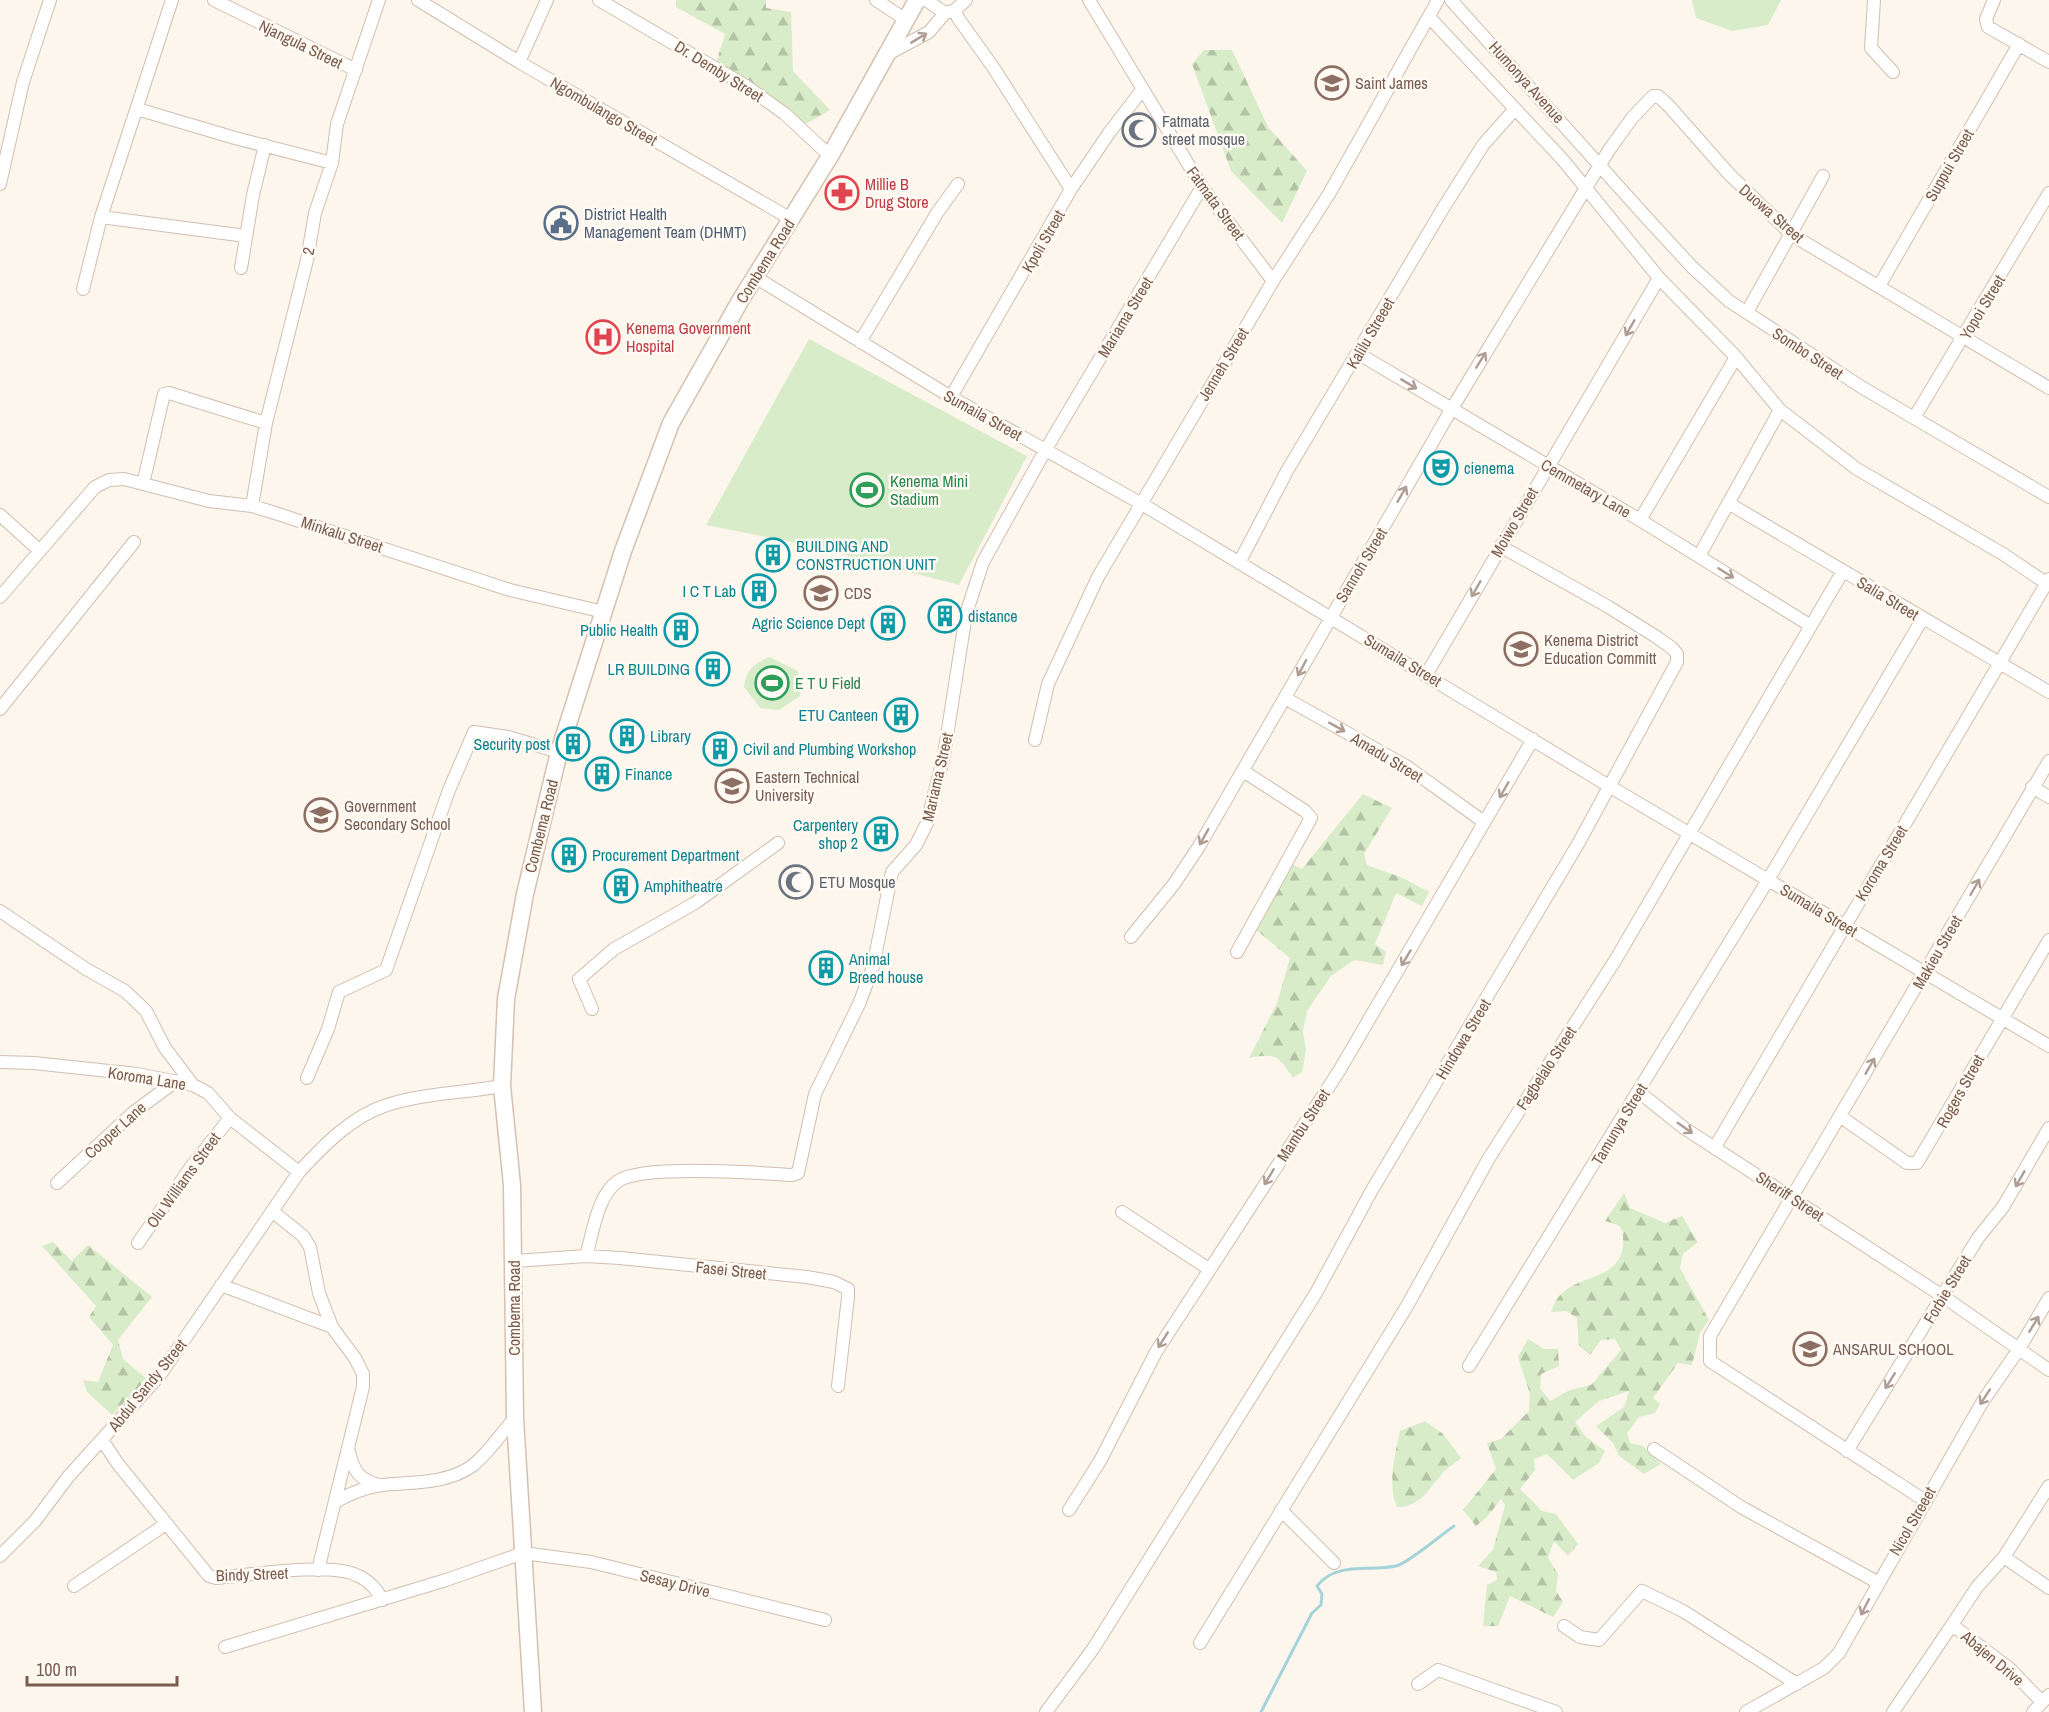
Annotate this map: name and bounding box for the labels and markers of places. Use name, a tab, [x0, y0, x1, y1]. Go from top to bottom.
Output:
school or university icon: Saint James	[1314, 65, 1350, 101]
place label: Saint James	[1355, 72, 1428, 94]
place label: Fatmata street mosque	[1162, 110, 1245, 150]
mosque icon: Fatmata street mosque	[1121, 112, 1157, 148]
place label: Millie B Drug Store	[865, 173, 928, 213]
pharmacy icon: Millie B Drug Store	[824, 175, 860, 211]
place label: District Health Management Team (DHMT)	[584, 203, 746, 243]
public building icon: District Health Management Team (DHMT)	[543, 205, 579, 241]
place label: Kenema Government Hospital	[626, 317, 751, 357]
hospital icon: Kenema Government Hospital	[585, 319, 621, 355]
theatre icon: cienema	[1423, 450, 1459, 486]
place label: cienema	[1464, 457, 1515, 479]
place label: Kenema Mini Stadium	[890, 470, 968, 510]
sports icon: Kenema Mini Stadium	[849, 472, 885, 508]
place label: BUILDING AND CONSTRUCTION UNIT	[796, 535, 936, 575]
building icon: BUILDING AND CONSTRUCTION UNIT	[755, 537, 791, 573]
building icon: I C T Lab	[741, 573, 777, 609]
school or university icon: CDS	[803, 575, 839, 611]
place label: I C T Lab	[682, 580, 736, 602]
place label: CDS	[844, 582, 872, 604]
building icon: distance	[927, 598, 963, 634]
building icon: Agric Science Dept	[870, 605, 906, 641]
place label: distance	[968, 605, 1018, 627]
building icon: Public Health	[663, 612, 699, 648]
place label: Agric Science Dept	[751, 612, 865, 634]
place label: Public Health	[580, 619, 658, 641]
place label: Kenema District Education Committ	[1544, 629, 1657, 669]
school or university icon: Kenema District Education Committ	[1503, 631, 1539, 667]
building icon: LR BUILDING	[695, 651, 731, 687]
place label: LR BUILDING	[608, 658, 690, 680]
sports icon: E T U Field	[754, 665, 790, 701]
place label: E T U Field	[795, 672, 861, 694]
building icon: ETU Canteen	[883, 697, 919, 733]
place label: ETU Canteen	[799, 704, 878, 726]
building icon: Library	[609, 718, 645, 754]
place label: Library	[650, 725, 691, 747]
building icon: Security post	[555, 726, 591, 762]
building icon: Civil and Plumbing Workshop	[702, 731, 738, 767]
place label: Security post	[473, 733, 550, 755]
place label: Civil and Plumbing Workshop	[743, 738, 916, 760]
building icon: Finance	[584, 756, 620, 792]
place label: Finance	[625, 763, 672, 785]
place label: Eastern Technical University	[755, 766, 859, 806]
school or university icon: Eastern Technical University	[714, 768, 750, 804]
place label: Government Secondary School	[344, 795, 451, 835]
school or university icon: Government Secondary School	[303, 797, 339, 833]
place label: Carpentery shop 2	[793, 814, 858, 854]
building icon: Carpentery shop 2	[863, 816, 899, 852]
building icon: Procurement Department	[551, 837, 587, 873]
place label: Procurement Department	[592, 844, 740, 866]
mosque icon: ETU Mosque	[778, 864, 814, 900]
building icon: Amphitheatre	[603, 868, 639, 904]
place label: ETU Mosque	[819, 871, 896, 893]
place label: Amphitheatre	[643, 875, 723, 897]
place label: Animal Breed house	[848, 948, 923, 988]
building icon: Animal Breed house	[808, 950, 844, 986]
school or university icon: ANSARUL SCHOOL	[1792, 1331, 1828, 1367]
place label: ANSARUL SCHOOL	[1832, 1338, 1954, 1360]

